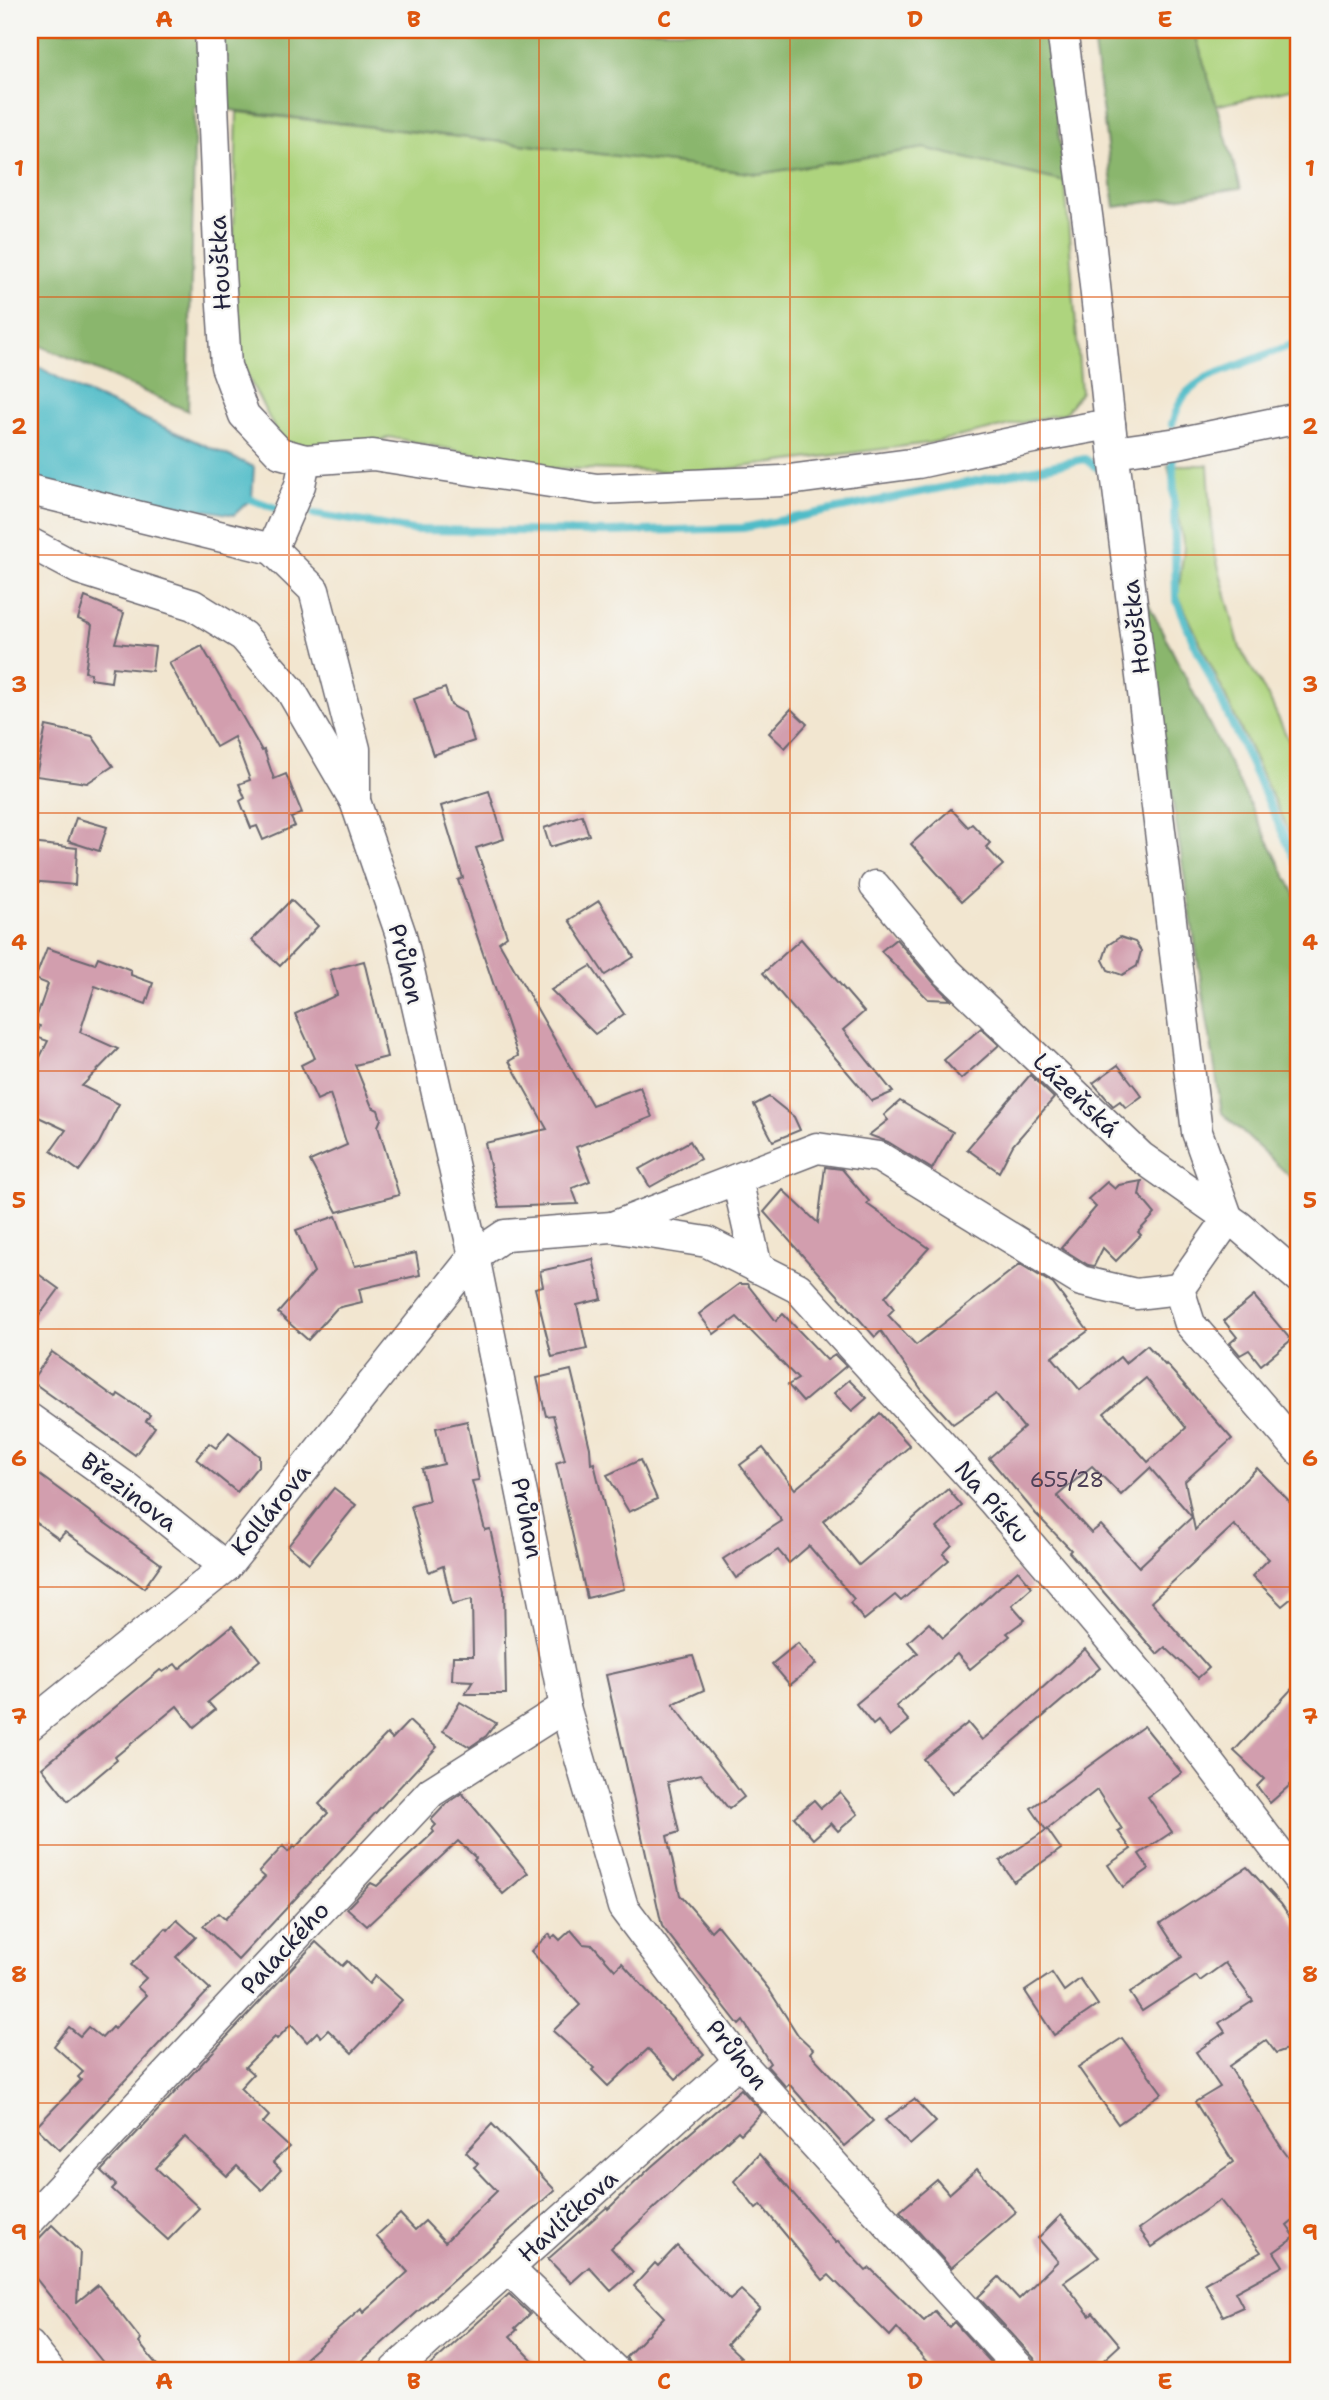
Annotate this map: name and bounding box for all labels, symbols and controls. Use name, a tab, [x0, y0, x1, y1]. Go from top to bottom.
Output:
text: A	[155, 4, 173, 34]
text: B	[407, 4, 421, 34]
text: C	[657, 4, 671, 34]
text: D	[907, 4, 923, 34]
text: E	[1157, 4, 1173, 34]
text: 1	[14, 153, 24, 183]
text: 1	[1305, 153, 1315, 183]
street label: Houštka	[202, 215, 238, 311]
text: 2	[11, 411, 27, 441]
text: 2	[1302, 411, 1318, 441]
street label: Houštka	[1114, 578, 1158, 676]
text: 3	[11, 669, 27, 699]
text: 3	[1302, 669, 1318, 699]
street label: Průhon	[381, 921, 431, 1007]
text: 4	[11, 927, 27, 957]
text: 4	[1302, 927, 1318, 957]
street label: Lázeňská	[1026, 1046, 1126, 1144]
text: 5	[12, 1185, 26, 1215]
text: 5	[1303, 1185, 1317, 1215]
text: 6	[11, 1443, 27, 1473]
text: 6	[1302, 1443, 1318, 1473]
street label: Březinova	[74, 1445, 184, 1539]
street label: Na Písku	[947, 1454, 1037, 1550]
street label: Kollárova	[224, 1457, 318, 1563]
house number: 655/28	[1030, 1466, 1104, 1494]
street label: Průhon	[504, 1475, 550, 1561]
text: 7	[11, 1701, 27, 1731]
text: 7	[1302, 1701, 1318, 1731]
street label: Palackého	[234, 1894, 336, 2002]
text: 8	[11, 1959, 27, 1989]
text: 8	[1302, 1959, 1318, 1989]
street label: Průhon	[699, 2013, 775, 2097]
street label: Havlíčkova	[511, 2163, 625, 2269]
text: 9	[11, 2217, 27, 2247]
text: 9	[1302, 2217, 1318, 2247]
text: A	[155, 2366, 173, 2396]
text: B	[407, 2366, 421, 2396]
text: C	[657, 2366, 671, 2396]
text: D	[907, 2366, 923, 2396]
text: E	[1157, 2366, 1173, 2396]

